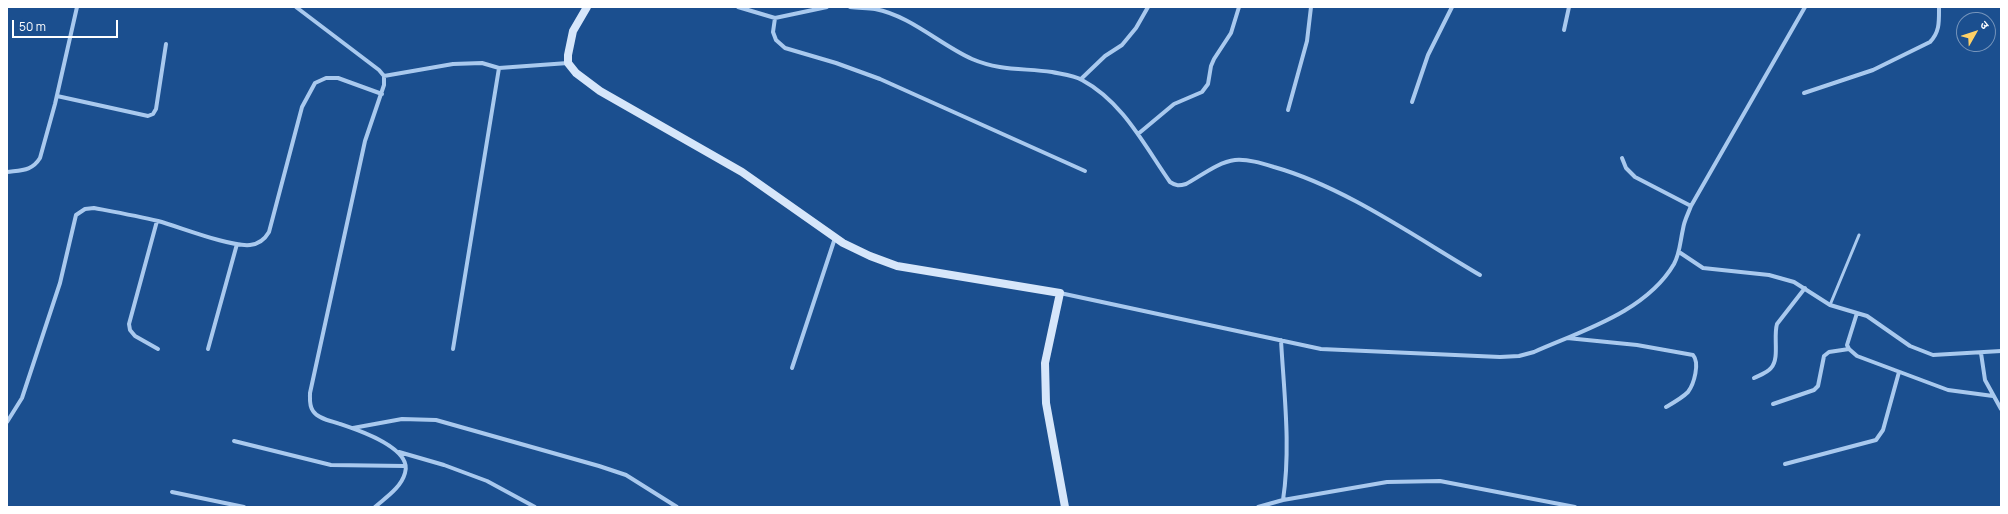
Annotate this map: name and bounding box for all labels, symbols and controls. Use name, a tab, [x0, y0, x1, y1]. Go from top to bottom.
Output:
scale bar	[14, 12, 120, 38]
north arrow	[1956, 12, 1996, 52]
text: 50 m	[19, 18, 46, 35]
text: उ	[1977, 18, 1993, 32]

